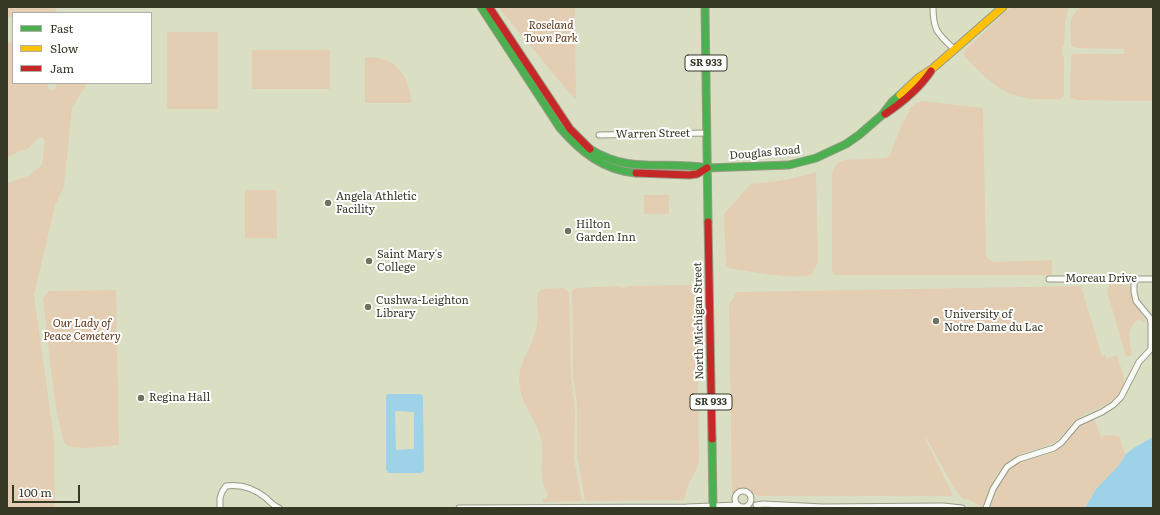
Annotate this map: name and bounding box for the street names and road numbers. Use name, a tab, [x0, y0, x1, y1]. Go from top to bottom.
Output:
road number: SR 933	[685, 55, 727, 71]
street label: Warren Street	[616, 127, 690, 141]
street label: Douglas Road	[729, 143, 801, 163]
street label: North Michigan Street	[691, 262, 707, 380]
street label: Moreau Drive	[1065, 272, 1137, 286]
road number: SR 933	[690, 394, 732, 410]

